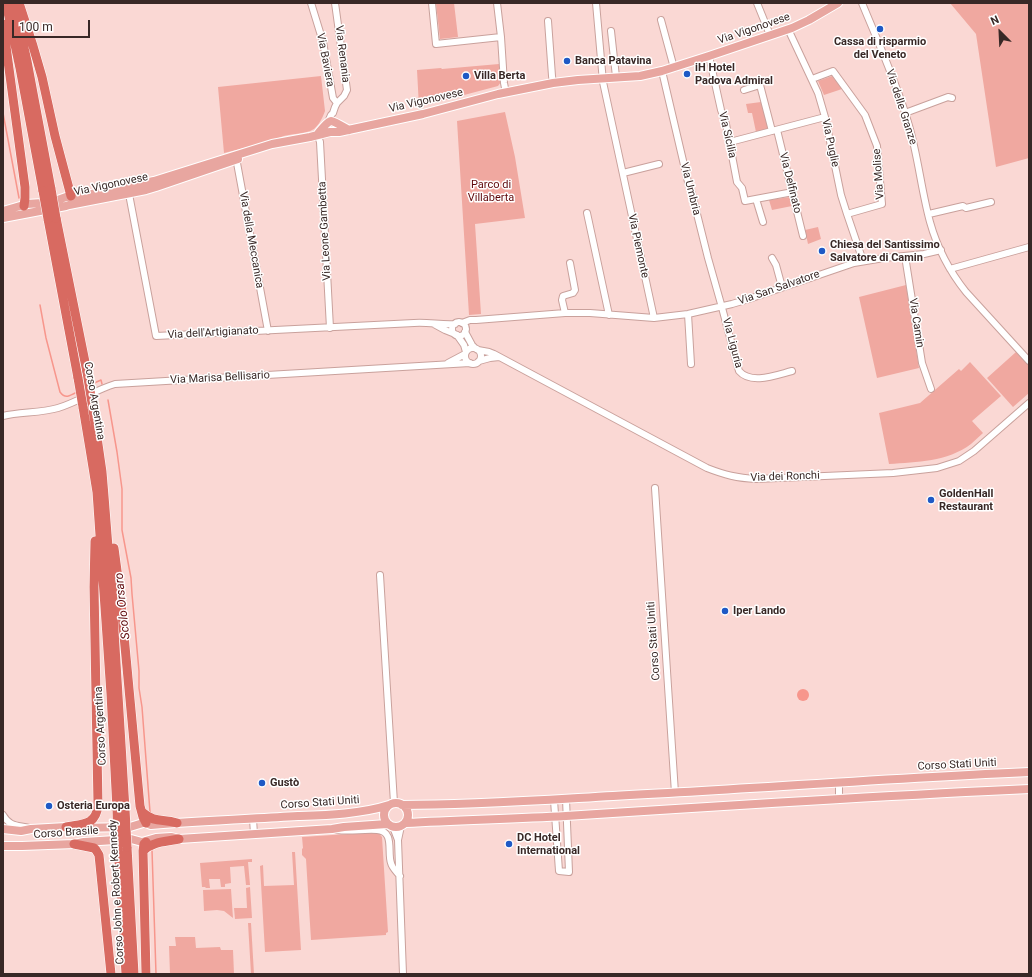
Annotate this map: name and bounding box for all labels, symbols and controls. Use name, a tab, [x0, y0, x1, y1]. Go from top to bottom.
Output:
street label: Via Vigonovese	[716, 10, 792, 48]
scale bar	[14, 12, 92, 38]
north arrow	[980, 12, 1020, 52]
text: N	[989, 13, 1001, 28]
text: 100 m	[19, 20, 53, 34]
marker: Cassa di risparmio del Veneto	[875, 24, 885, 34]
street label: Via Renania	[332, 25, 352, 83]
street label: Via Baviera	[313, 32, 337, 88]
place label: Cassa di risparmio del Veneto	[834, 35, 926, 61]
place label: Banca Patavina	[575, 54, 651, 68]
marker: Banca Patavina	[562, 56, 572, 66]
place label: iH Hotel Padova Admiral	[695, 61, 773, 87]
street label: Via delle Granze	[883, 68, 919, 146]
place label: Villa Berta	[474, 69, 525, 83]
marker: iH Hotel Padova Admiral	[682, 69, 692, 79]
marker: Villa Berta	[461, 71, 471, 81]
street label: Via Vigonovese	[388, 86, 464, 116]
street label: Via Sicilia	[715, 110, 739, 160]
street label: Via Puglie	[818, 118, 842, 168]
street label: Via Molise	[871, 148, 887, 200]
street label: Via Delfinato	[776, 151, 804, 215]
street label: Via Umbria	[677, 161, 703, 217]
street label: Via Vigonovese	[73, 171, 149, 199]
park label: Parco di Villaberta	[468, 178, 514, 204]
street label: Via Leone Gambetta	[316, 181, 334, 281]
street label: Via della Meccanica	[236, 191, 266, 289]
street label: Via Piemonte	[625, 213, 651, 279]
place label: Chiesa del Santissimo Salvatore di Camin	[830, 238, 940, 264]
marker: Chiesa del Santissimo Salvatore di Camin	[817, 246, 827, 256]
street label: Via San Salvatore	[737, 268, 821, 308]
street label: Via Camin	[906, 297, 926, 349]
street label: Via Liguria	[719, 316, 745, 370]
street label: Via dell'Artigianato	[167, 324, 259, 342]
street label: Corso Argentina	[81, 361, 107, 441]
street label: Via Marisa Bellisario	[170, 369, 270, 387]
street label: Via dei Ronchi	[750, 469, 820, 485]
place label: GoldenHall Restaurant	[939, 487, 993, 513]
marker: GoldenHall Restaurant	[926, 495, 936, 505]
water label: Scolo Orsaro	[112, 572, 134, 640]
street label: Corso Stati Uniti	[645, 601, 663, 681]
place label: Iper Lando	[733, 604, 786, 618]
marker: Iper Lando	[720, 606, 730, 616]
street label: Corso Argentina	[92, 686, 110, 766]
street label: Corso Stati Uniti	[917, 756, 997, 774]
place label: Gustò	[270, 776, 299, 790]
marker: Gustò	[257, 778, 267, 788]
street label: Corso Stati Uniti	[280, 794, 360, 812]
place label: Osteria Europa	[57, 799, 130, 813]
marker: Osteria Europa	[44, 801, 54, 811]
street label: Corso John e Robert Kennedy	[107, 819, 127, 965]
street label: Corso Brasile	[33, 824, 99, 842]
place label: DC Hotel International	[517, 831, 580, 857]
marker: DC Hotel International	[504, 839, 514, 849]

